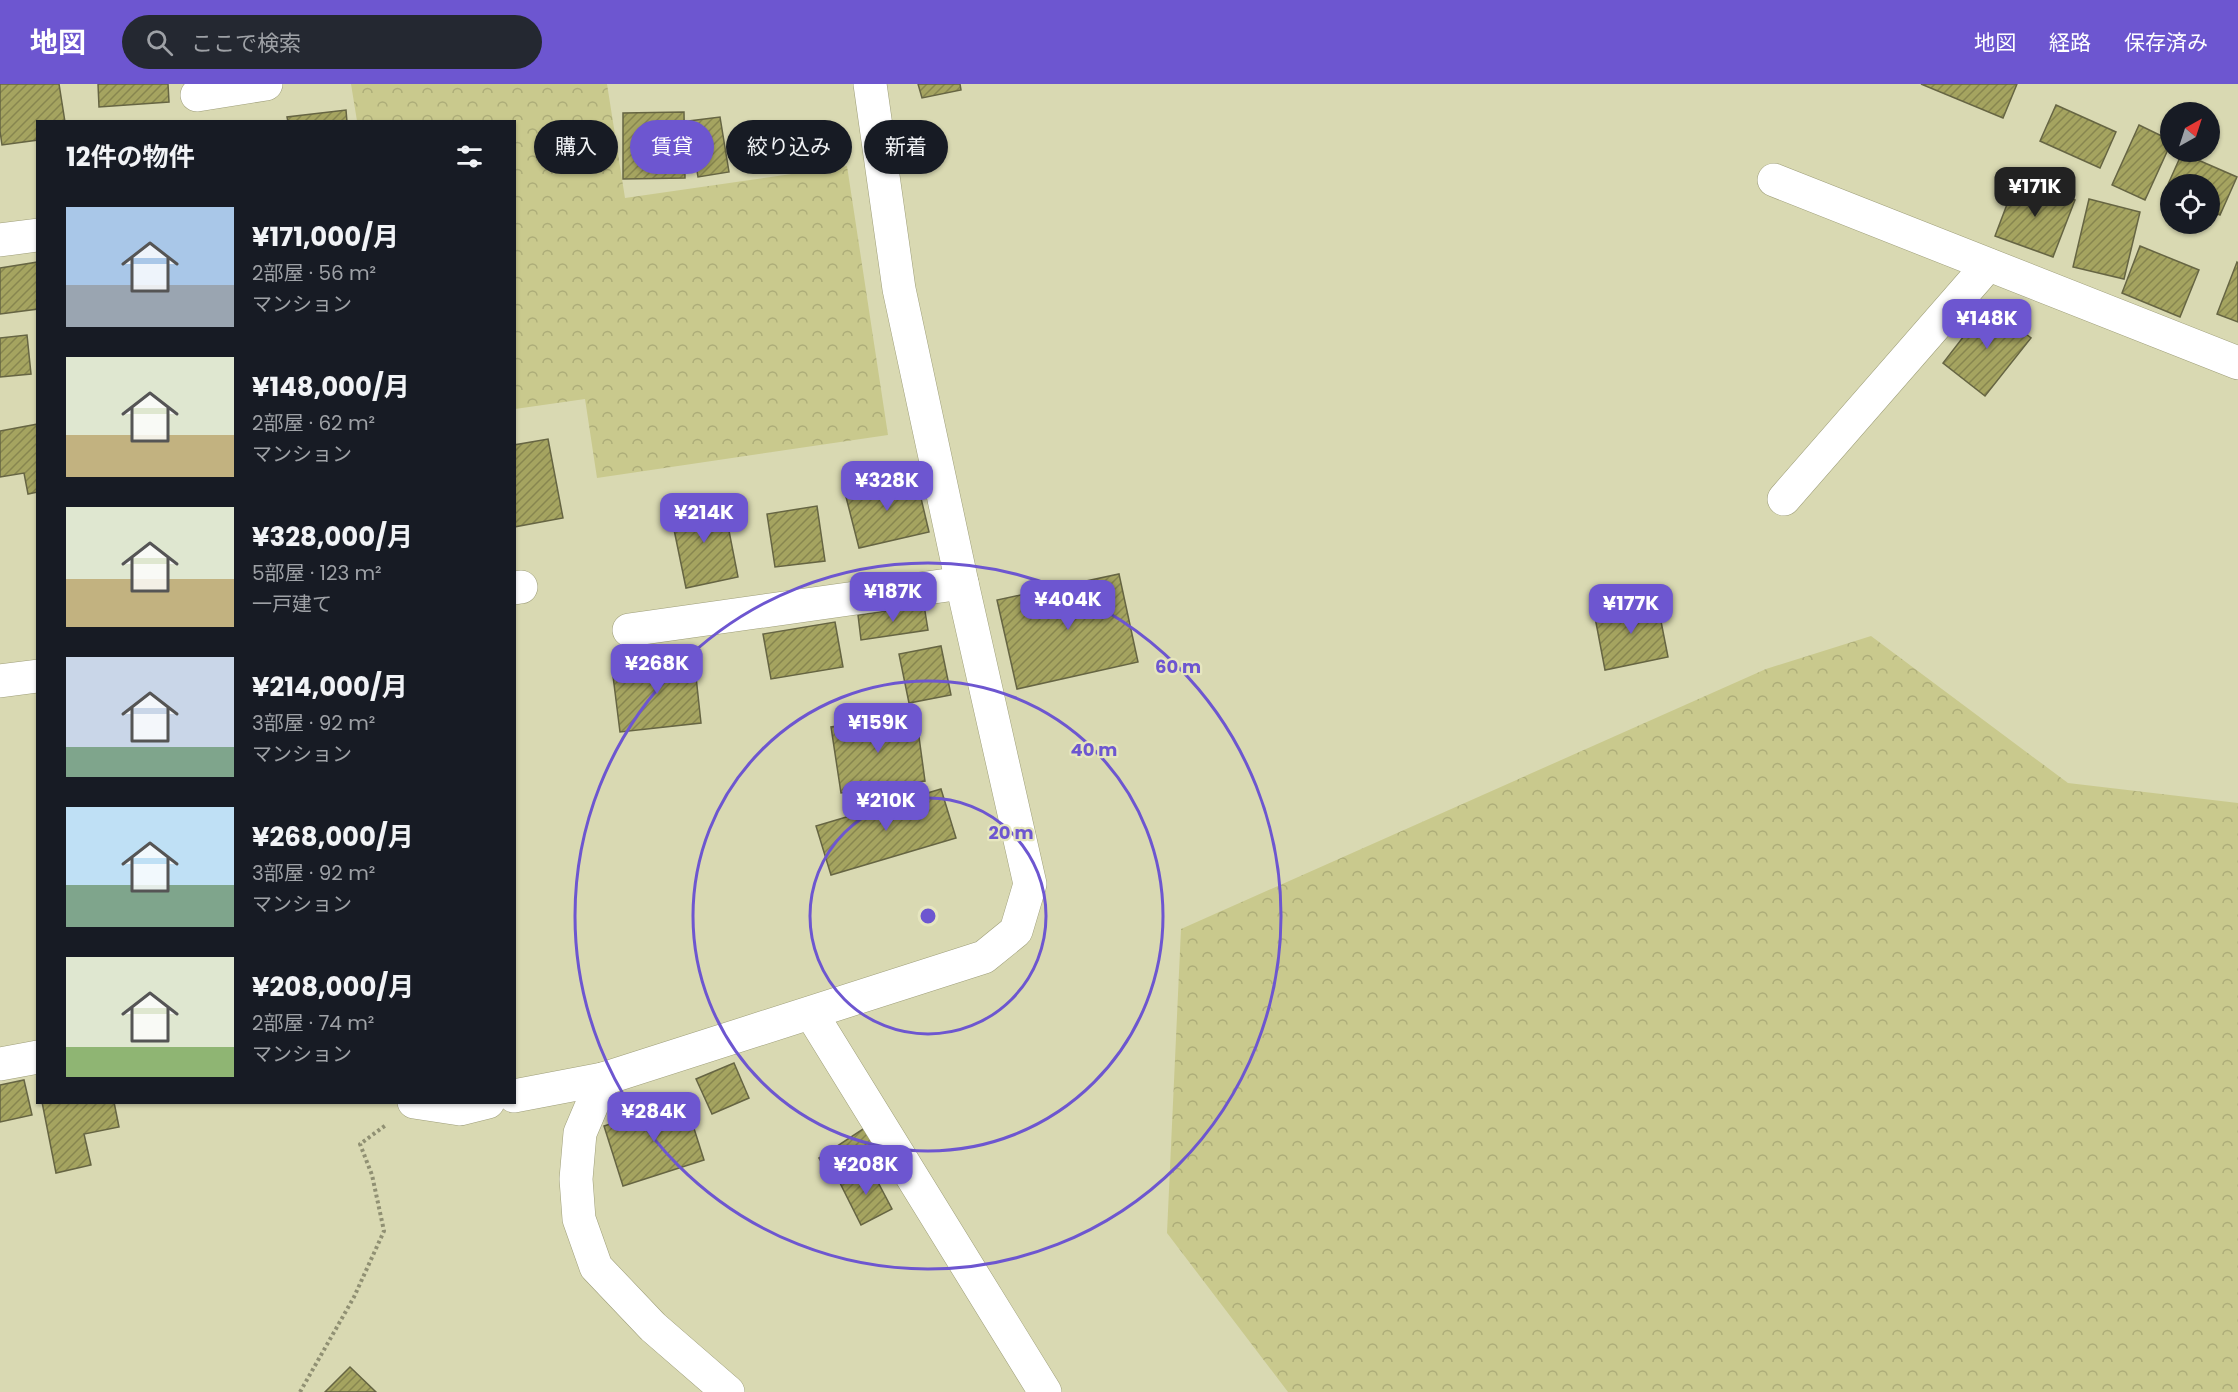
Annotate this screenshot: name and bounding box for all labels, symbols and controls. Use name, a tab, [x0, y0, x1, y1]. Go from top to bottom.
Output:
search box	[122, 15, 542, 69]
text: 地図	[30, 23, 86, 62]
icon: search	[143, 26, 176, 59]
text: ここで検索	[191, 28, 301, 59]
text: 地図	[1974, 28, 2016, 57]
text: 経路	[2049, 28, 2091, 57]
text: 保存済み	[2124, 28, 2208, 57]
north arrow	[2160, 102, 2220, 162]
map controls	[2160, 102, 2220, 234]
chip: 購入	[534, 120, 618, 174]
chip: 賃貸	[630, 120, 714, 174]
chip: 絞り込み	[726, 120, 852, 174]
chip: 新着	[864, 120, 948, 174]
text: 12件の物件	[66, 139, 195, 175]
icon: filters	[453, 140, 486, 173]
pin: ¥171K	[1993, 167, 2077, 218]
text: ¥171K	[2008, 172, 2062, 200]
button: locate	[2160, 174, 2220, 234]
text: ¥171,000/月	[252, 219, 399, 255]
icon: home	[114, 231, 186, 303]
text: 2部屋 · 56 m²	[252, 259, 376, 287]
text: マンション	[252, 290, 352, 318]
pin: ¥148K	[1945, 299, 2029, 350]
text: ¥148K	[1956, 304, 2018, 332]
text: ¥148,000/月	[252, 369, 410, 405]
icon: home	[114, 381, 186, 453]
text: 2部屋 · 62 m²	[252, 409, 375, 437]
text: マンション	[252, 440, 352, 468]
pin: ¥328K	[845, 461, 929, 512]
text: ¥328K	[855, 466, 919, 494]
pin: ¥214K	[662, 493, 746, 544]
text: ¥214K	[674, 498, 734, 526]
text: ¥328,000/月	[252, 519, 413, 555]
icon: home	[114, 531, 186, 603]
text: 5部屋 · 123 m²	[252, 559, 382, 587]
pin: ¥187K	[851, 572, 935, 623]
text: ¥187K	[864, 577, 922, 605]
pin: ¥404K	[1026, 580, 1110, 631]
pin: ¥177K	[1589, 584, 1673, 635]
text: ¥404K	[1034, 585, 1102, 613]
text: ¥177K	[1603, 589, 1659, 617]
text: 一戸建て	[252, 590, 332, 618]
pin: ¥268K	[615, 644, 699, 695]
text: ¥268K	[625, 649, 689, 677]
text: 60 m	[1155, 654, 1201, 679]
text: ¥214,000/月	[252, 669, 408, 705]
icon: home	[114, 681, 186, 753]
pin: ¥159K	[836, 703, 920, 754]
text: ¥159K	[848, 708, 908, 736]
text: 3部屋 · 92 m²	[252, 709, 375, 737]
text: 40 m	[1071, 737, 1117, 762]
text: マンション	[252, 740, 352, 768]
pin: ¥210K	[844, 781, 928, 832]
text: ¥210K	[856, 786, 916, 814]
text: ¥268,000/月	[252, 819, 414, 855]
text: 20 m	[989, 820, 1033, 845]
icon: home	[114, 831, 186, 903]
text: 3部屋 · 92 m²	[252, 859, 375, 887]
text: マンション	[252, 890, 352, 918]
centre of rings	[918, 906, 938, 926]
text: ¥208,000/月	[252, 969, 414, 1005]
icon: home	[114, 981, 186, 1053]
text: 2部屋 · 74 m²	[252, 1009, 374, 1037]
text: マンション	[252, 1040, 352, 1068]
pin: ¥284K	[612, 1092, 696, 1143]
text: ¥284K	[621, 1097, 687, 1125]
pin: ¥208K	[824, 1145, 908, 1196]
text: ¥208K	[834, 1150, 898, 1178]

